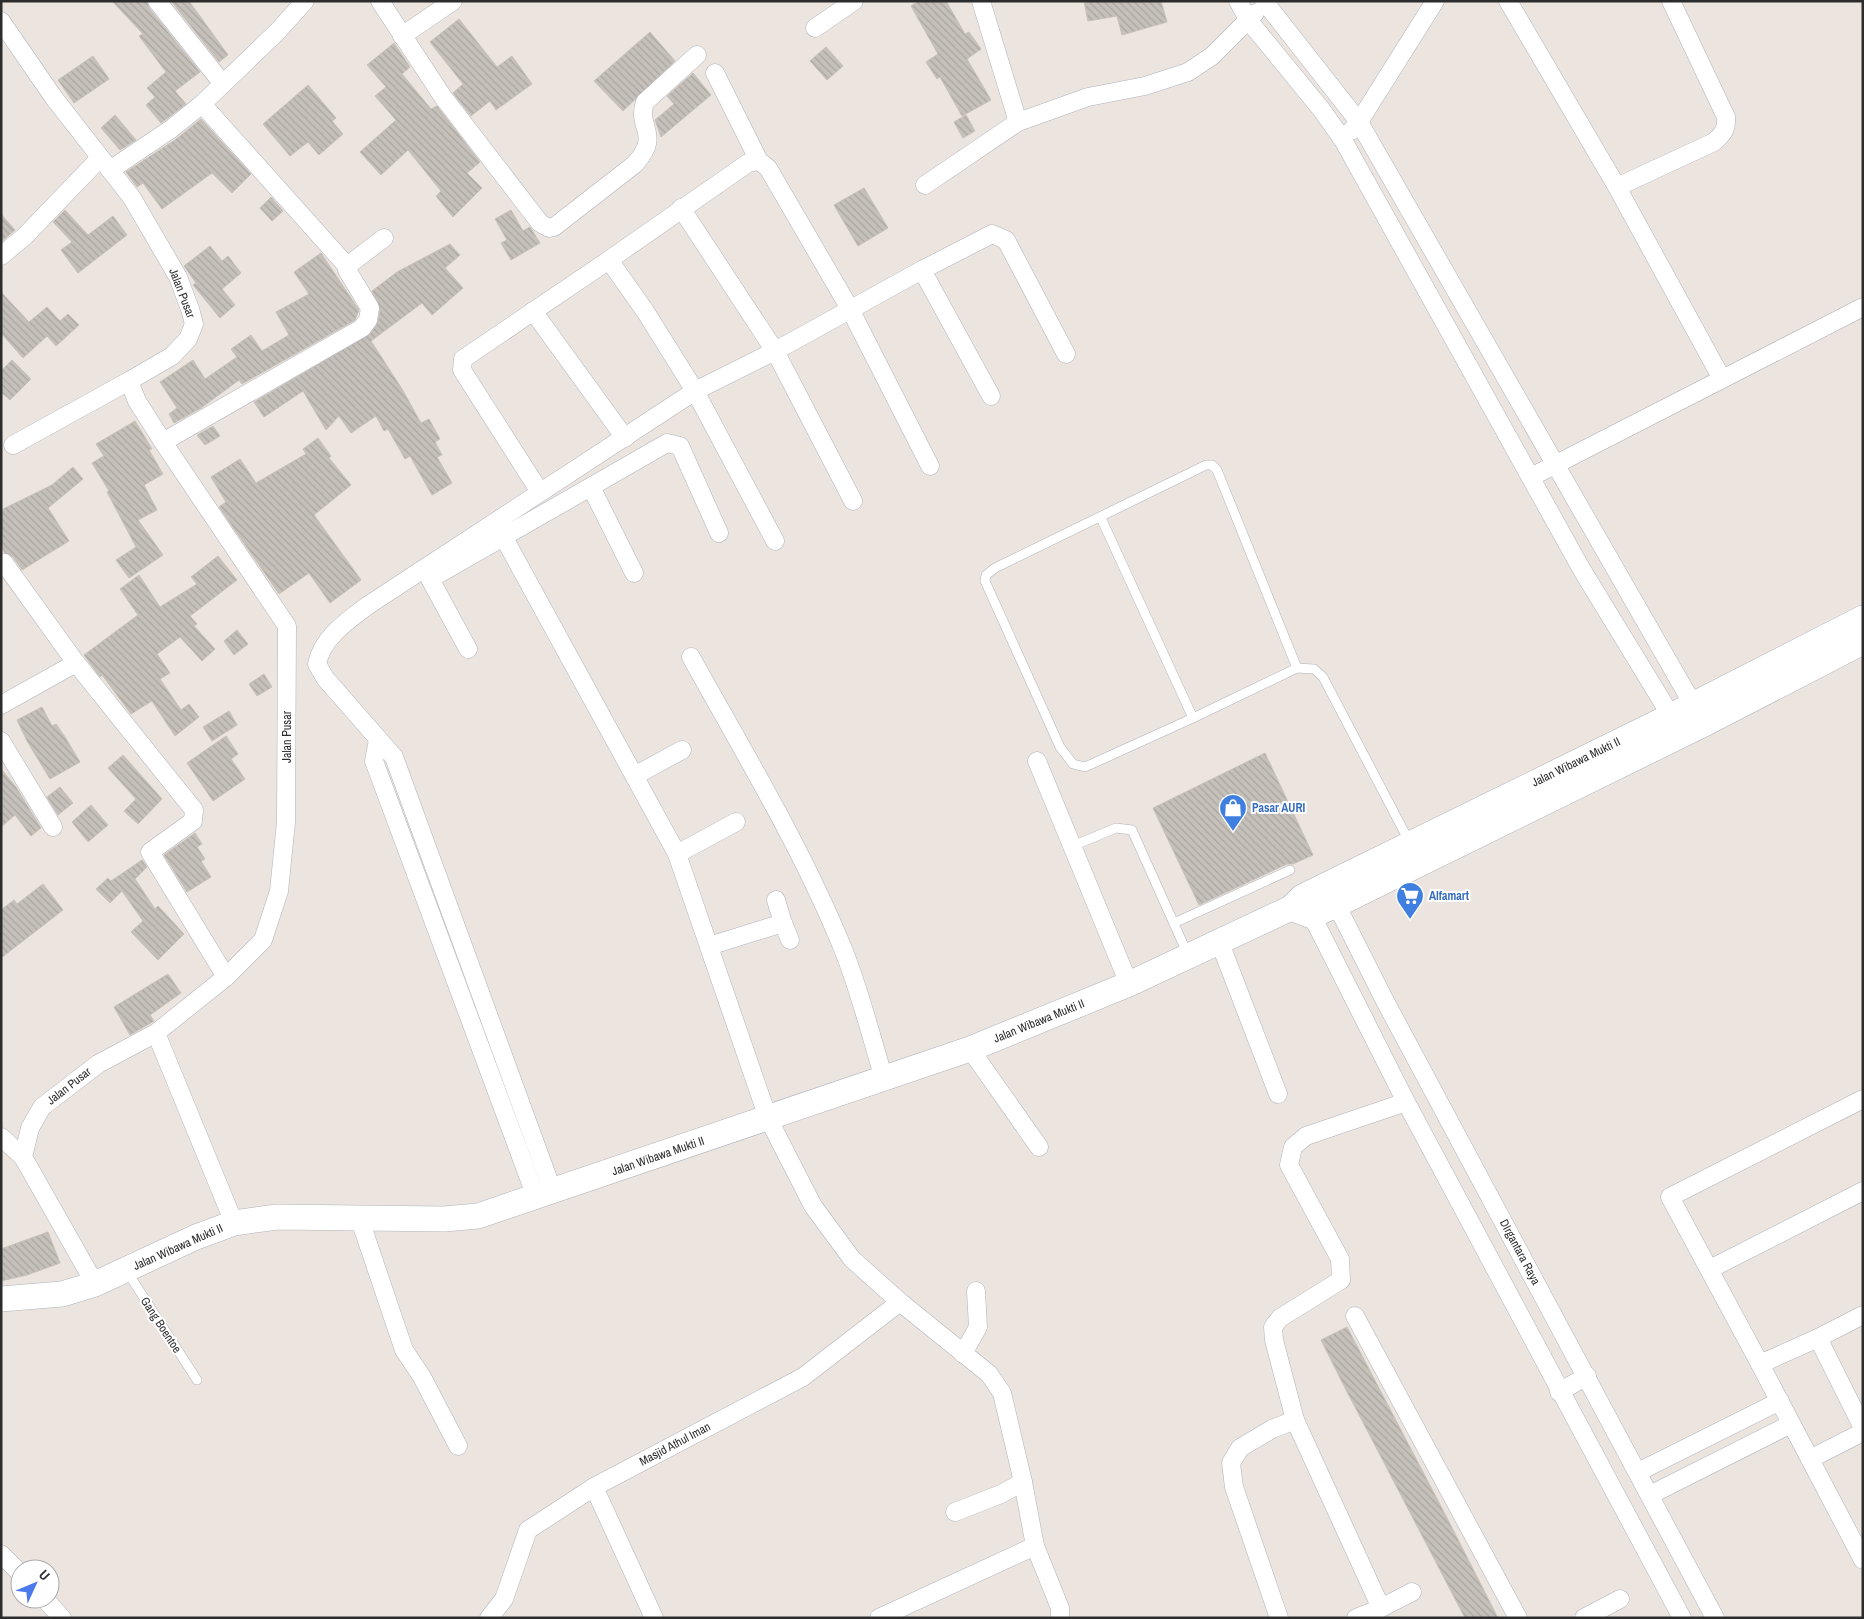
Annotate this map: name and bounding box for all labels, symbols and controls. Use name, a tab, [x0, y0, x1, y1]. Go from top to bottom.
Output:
street label: Jalan Pusar	[165, 266, 199, 321]
street label: Jalan Pusar	[279, 710, 295, 763]
street label: Jalan Wibawa Mukti II	[1529, 734, 1623, 790]
shop icon: Pasar AURI	[1218, 793, 1248, 832]
place label: Pasar AURI	[1252, 800, 1305, 816]
supermarket icon: Alfamart	[1395, 881, 1425, 920]
place label: Alfamart	[1429, 888, 1470, 904]
street label: Jalan Wibawa Mukti II	[991, 995, 1087, 1047]
street label: Jalan Pusar	[44, 1063, 95, 1108]
street label: Jalan Wibawa Mukti II	[610, 1133, 706, 1179]
street label: DIrgantara Raya	[1496, 1216, 1544, 1288]
street label: Jalan Wibawa Mukti II	[131, 1220, 225, 1274]
street label: Gang Boentoe	[137, 1294, 185, 1356]
street label: Masjid Athul Iman	[637, 1419, 713, 1469]
north arrow	[10, 1559, 60, 1609]
text: U	[35, 1566, 54, 1584]

